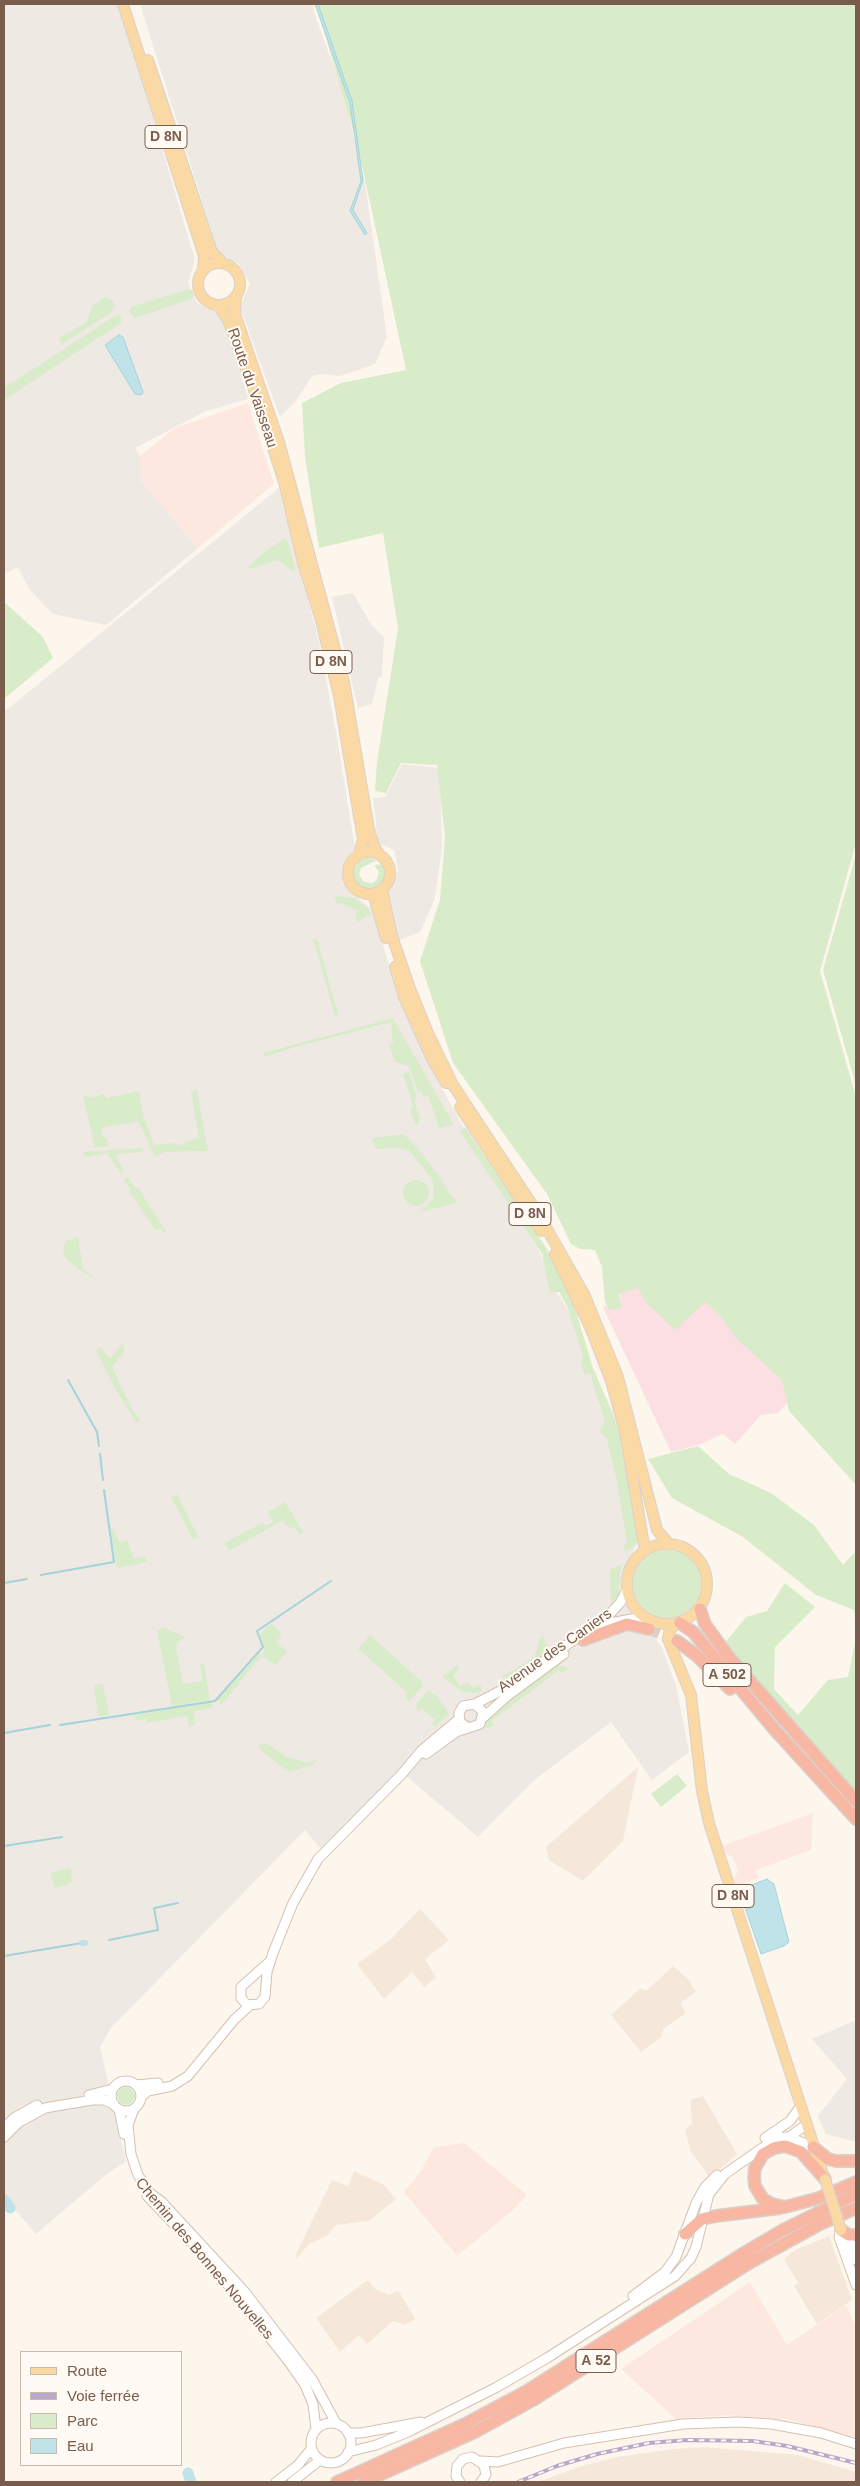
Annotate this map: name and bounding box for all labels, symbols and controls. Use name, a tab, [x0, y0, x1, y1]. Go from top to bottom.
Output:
road number: D 8N	[145, 125, 187, 148]
street label: Route du Vaisseau	[223, 326, 281, 450]
road number: D 8N	[310, 650, 352, 674]
road number: D 8N	[509, 1202, 551, 1226]
street label: Avenue des Caniers	[495, 1605, 615, 1697]
road number: A 502	[703, 1664, 751, 1686]
road number: D 8N	[712, 1884, 754, 1908]
street label: Chemin des Bonnes Nouvelles	[131, 2175, 277, 2343]
road number: A 52	[576, 2350, 616, 2372]
legend	[20, 2351, 182, 2466]
text: Route	[67, 2362, 107, 2379]
text: Voie ferrée	[67, 2387, 140, 2404]
text: Parc	[67, 2412, 98, 2429]
text: Eau	[67, 2437, 94, 2454]

